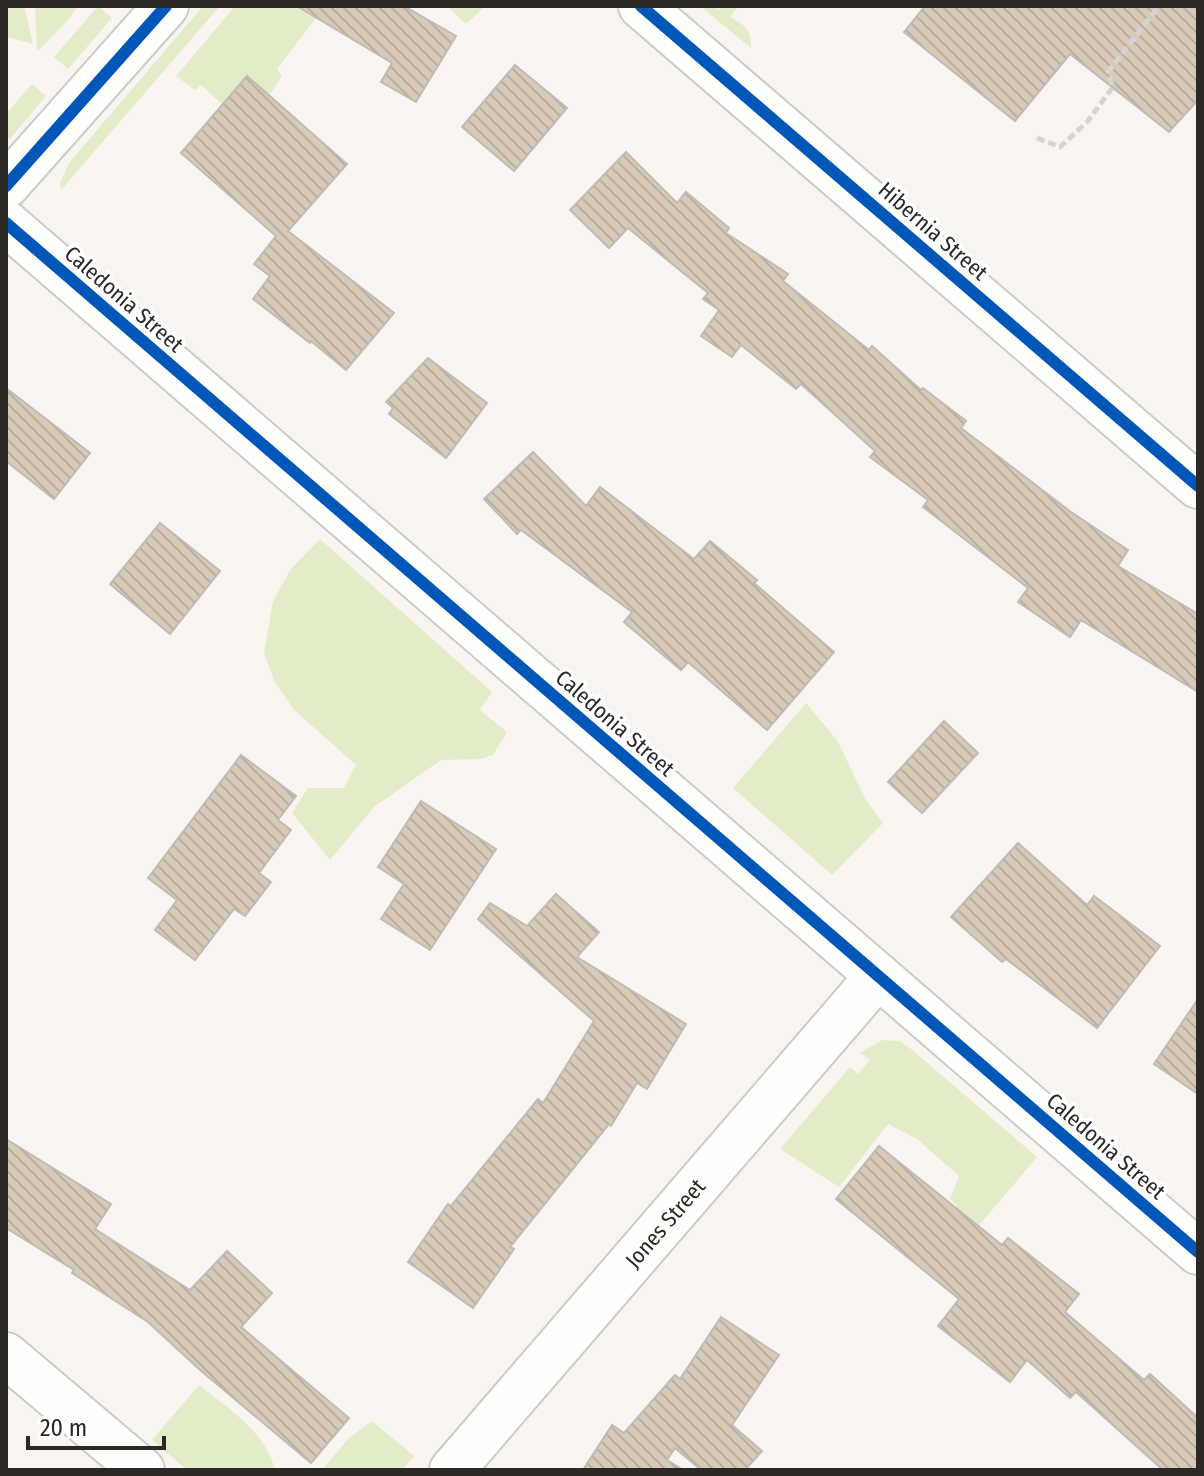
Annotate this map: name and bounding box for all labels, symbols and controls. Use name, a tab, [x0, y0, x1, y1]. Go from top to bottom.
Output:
street label: Hibernia Street	[873, 176, 994, 286]
street label: Caledonia Street	[59, 240, 190, 358]
street label: Caledonia Street	[550, 664, 681, 782]
street label: Caledonia Street	[1041, 1087, 1172, 1205]
street label: Jones Street	[619, 1173, 711, 1273]
scale bar	[28, 1400, 164, 1450]
text: 20 m	[40, 1414, 87, 1442]

